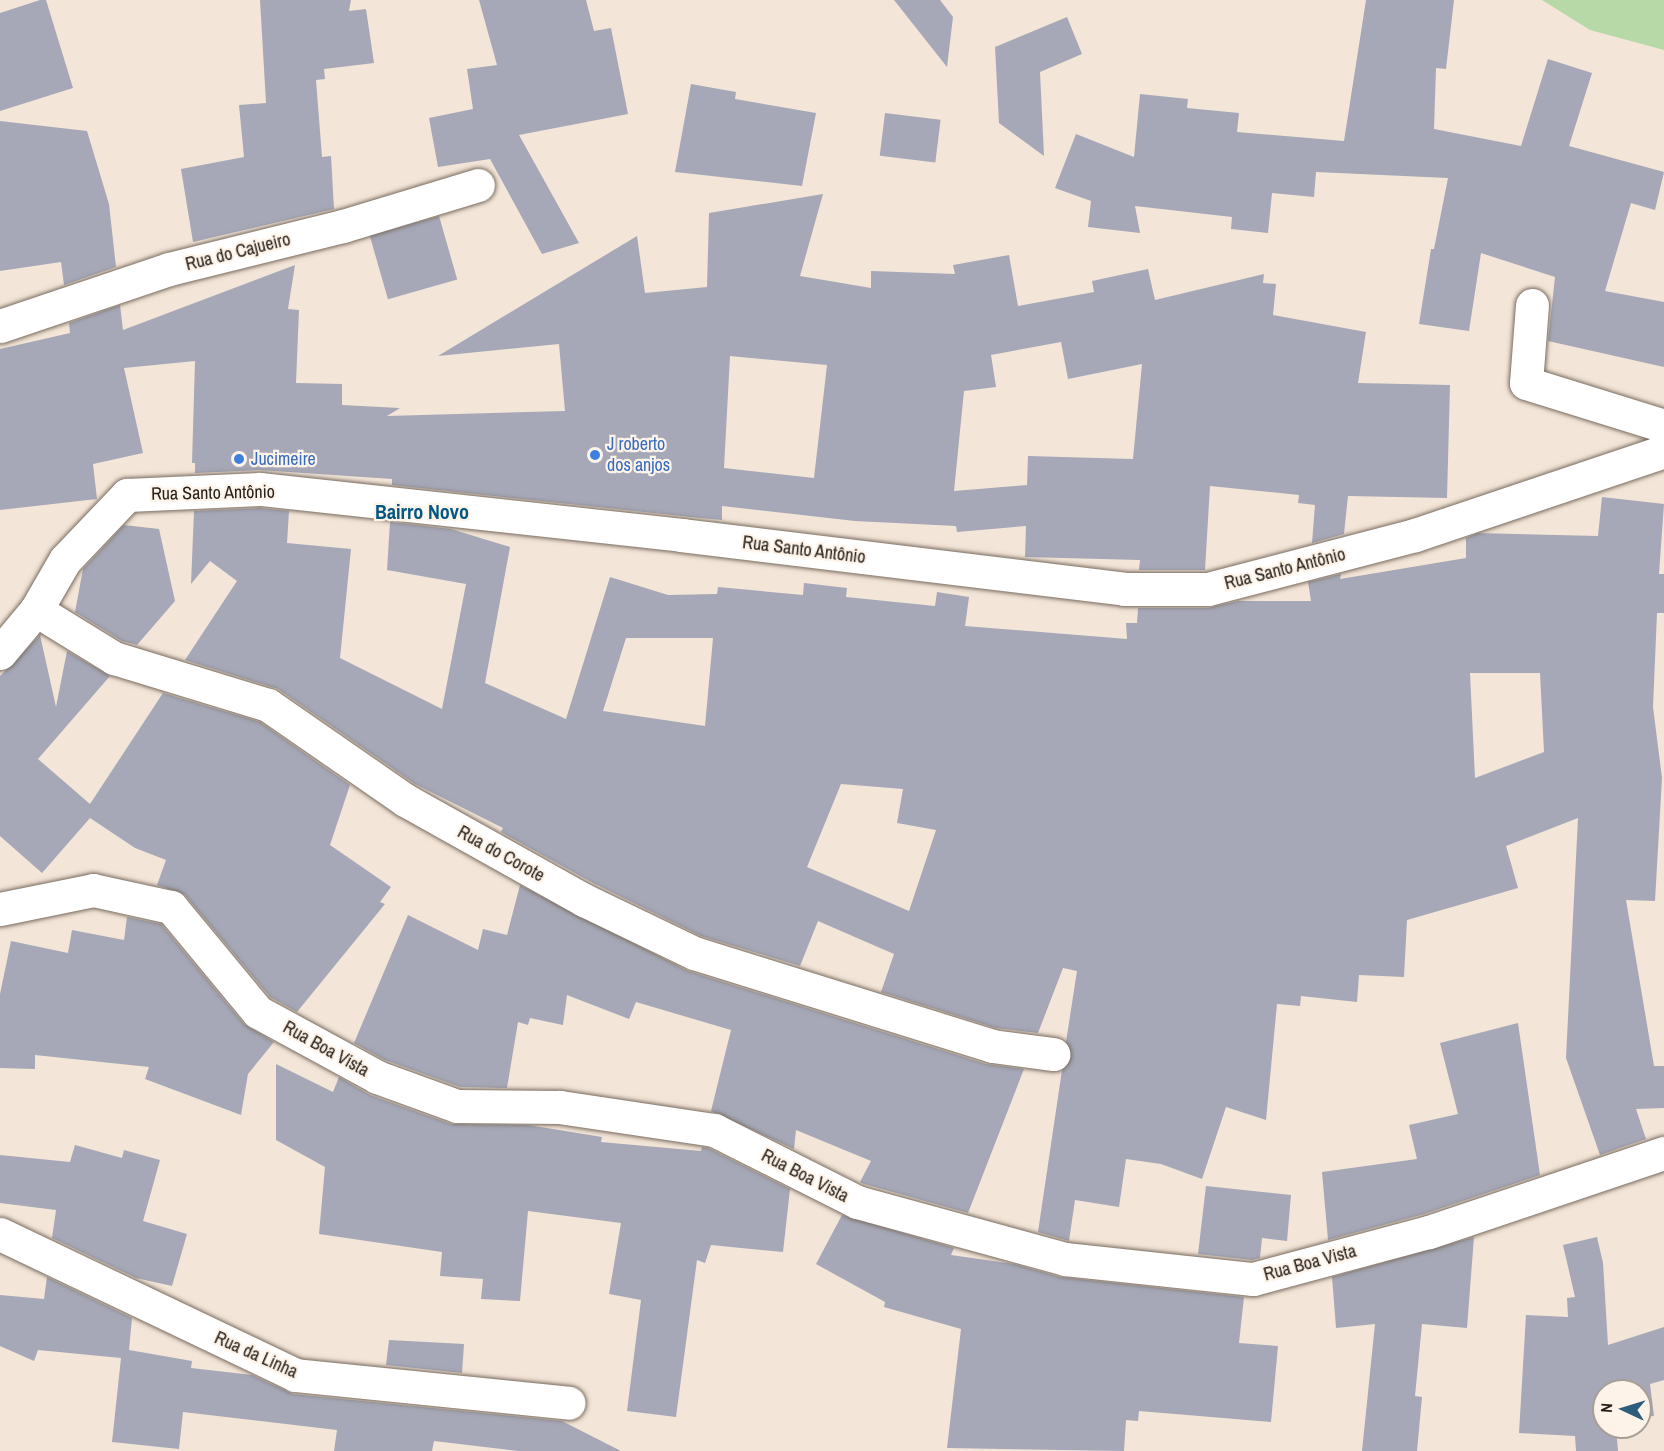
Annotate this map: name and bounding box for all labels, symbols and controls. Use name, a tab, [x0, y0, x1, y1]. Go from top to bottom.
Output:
street label: Rua do Cajueiro	[183, 229, 293, 275]
place label: J roberto dos anjos	[607, 434, 670, 476]
place label: Jucimeire	[251, 448, 316, 470]
marker: J roberto dos anjos	[588, 448, 602, 462]
marker: Jucimeire	[232, 452, 246, 466]
street label: Rua Santo Antônio	[150, 481, 276, 505]
district label: Bairro Novo	[375, 499, 469, 523]
street label: Rua Santo Antônio	[741, 532, 867, 568]
street label: Rua Santo Antônio	[1222, 543, 1348, 595]
street label: Rua do Corote	[454, 821, 548, 887]
street label: Rua Boa Vista	[279, 1017, 373, 1081]
street label: Rua Boa Vista	[758, 1145, 852, 1207]
street label: Rua Boa Vista	[1261, 1240, 1359, 1286]
street label: Rua da Linha	[211, 1327, 301, 1383]
north arrow	[1592, 1379, 1652, 1439]
text: N	[1595, 1402, 1617, 1413]

